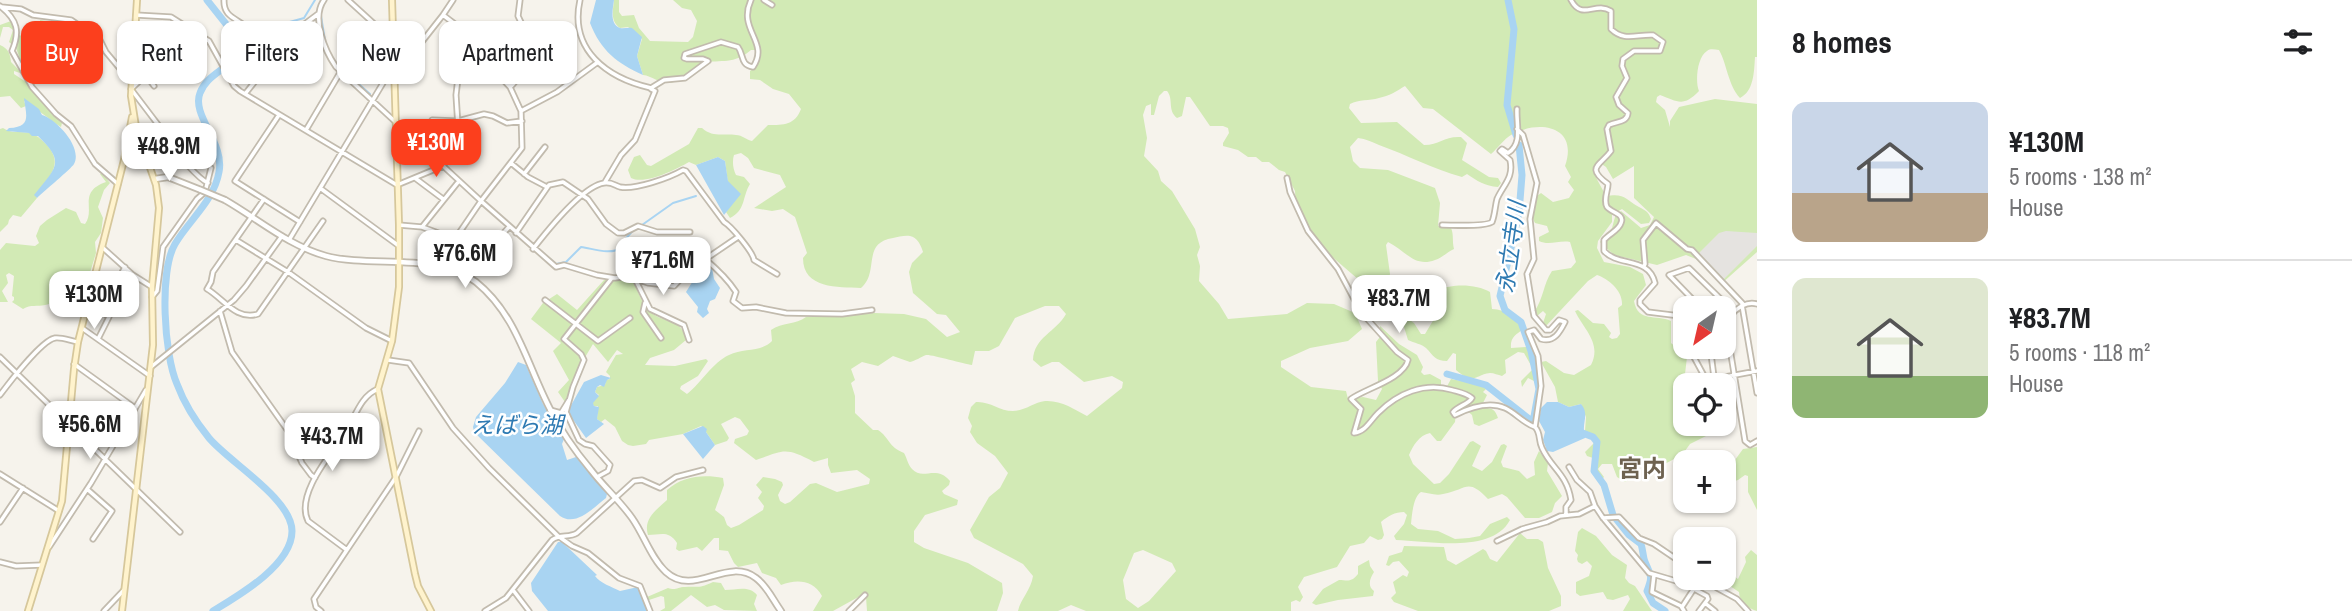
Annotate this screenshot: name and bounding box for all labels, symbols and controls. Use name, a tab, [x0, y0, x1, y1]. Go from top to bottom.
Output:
chip: Buy	[21, 21, 103, 84]
chip: Rent	[117, 21, 207, 84]
chip: Filters	[221, 21, 323, 84]
chip: New	[337, 21, 425, 84]
chip: Apartment	[439, 21, 577, 84]
text: 8 homes	[1792, 22, 1892, 62]
icon: filters	[2279, 23, 2317, 61]
pin: ¥130M	[387, 120, 485, 179]
text: ¥130M	[2009, 121, 2084, 161]
pin: ¥48.9M	[112, 124, 226, 183]
text: ¥130M	[407, 126, 465, 157]
text: ¥48.9M	[138, 130, 200, 161]
icon: home	[1848, 130, 1932, 214]
text: 5 rooms · 138 m²	[2009, 161, 2152, 192]
text: House	[2009, 192, 2064, 223]
water label: 永立寺川	[1489, 196, 1533, 295]
pin: ¥76.6M	[408, 230, 522, 290]
text: ¥76.6M	[434, 237, 496, 268]
pin: ¥71.6M	[606, 238, 720, 297]
text: ¥71.6M	[632, 244, 694, 275]
pin: ¥130M	[45, 272, 143, 331]
pin: ¥83.7M	[1342, 276, 1456, 335]
text: ¥130M	[65, 278, 123, 309]
text: ¥83.7M	[1368, 282, 1430, 313]
north arrow	[1673, 296, 1736, 359]
map controls	[1673, 296, 1736, 590]
text: ¥83.7M	[2009, 297, 2091, 337]
icon: home	[1848, 306, 1932, 390]
text: 5 rooms · 118 m²	[2009, 337, 2150, 368]
text: House	[2009, 368, 2064, 399]
button: locate	[1673, 373, 1736, 436]
pin: ¥56.6M	[33, 402, 147, 461]
text: ¥56.6M	[59, 408, 121, 439]
water label: えばら湖	[471, 409, 566, 440]
pin: ¥43.7M	[275, 414, 389, 473]
text: ¥43.7M	[301, 420, 363, 451]
button: +	[1673, 450, 1736, 513]
district label: 宮内	[1618, 452, 1666, 484]
button: −	[1673, 527, 1736, 590]

